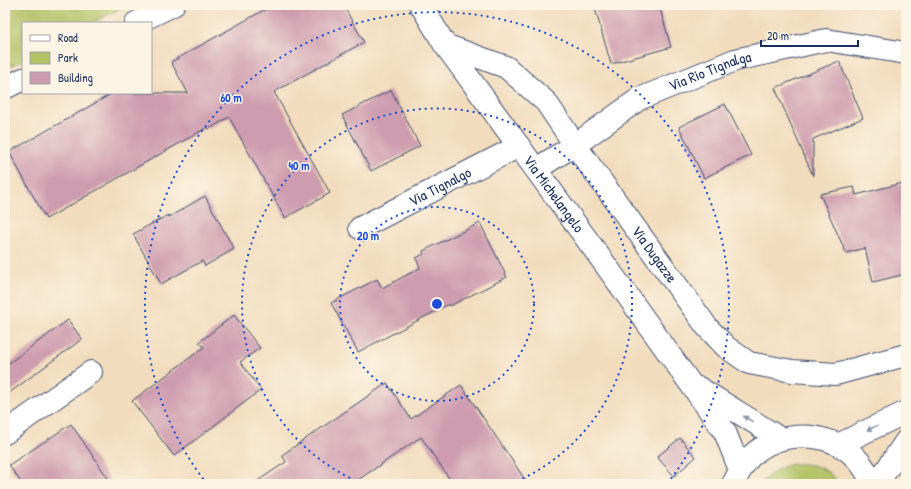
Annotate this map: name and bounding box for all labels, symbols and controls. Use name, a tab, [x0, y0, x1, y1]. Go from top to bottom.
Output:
legend	[22, 22, 152, 94]
scale bar	[761, 22, 858, 48]
text: 20 m	[767, 27, 789, 44]
text: Road	[58, 29, 78, 46]
street label: Via Rio Tignalga	[665, 46, 753, 96]
text: Park	[58, 49, 78, 66]
text: Building	[58, 69, 93, 86]
text: 60 m	[220, 89, 242, 106]
street label: Via Michelangelo	[519, 151, 589, 237]
text: 40 m	[289, 157, 309, 174]
street label: Via Tignalgo	[405, 161, 475, 211]
street label: Via Dugazze	[627, 221, 683, 287]
text: 20 m	[357, 227, 379, 244]
centre of rings	[430, 297, 444, 311]
one-way arrow	[743, 415, 753, 423]
one-way arrow	[866, 425, 877, 431]

